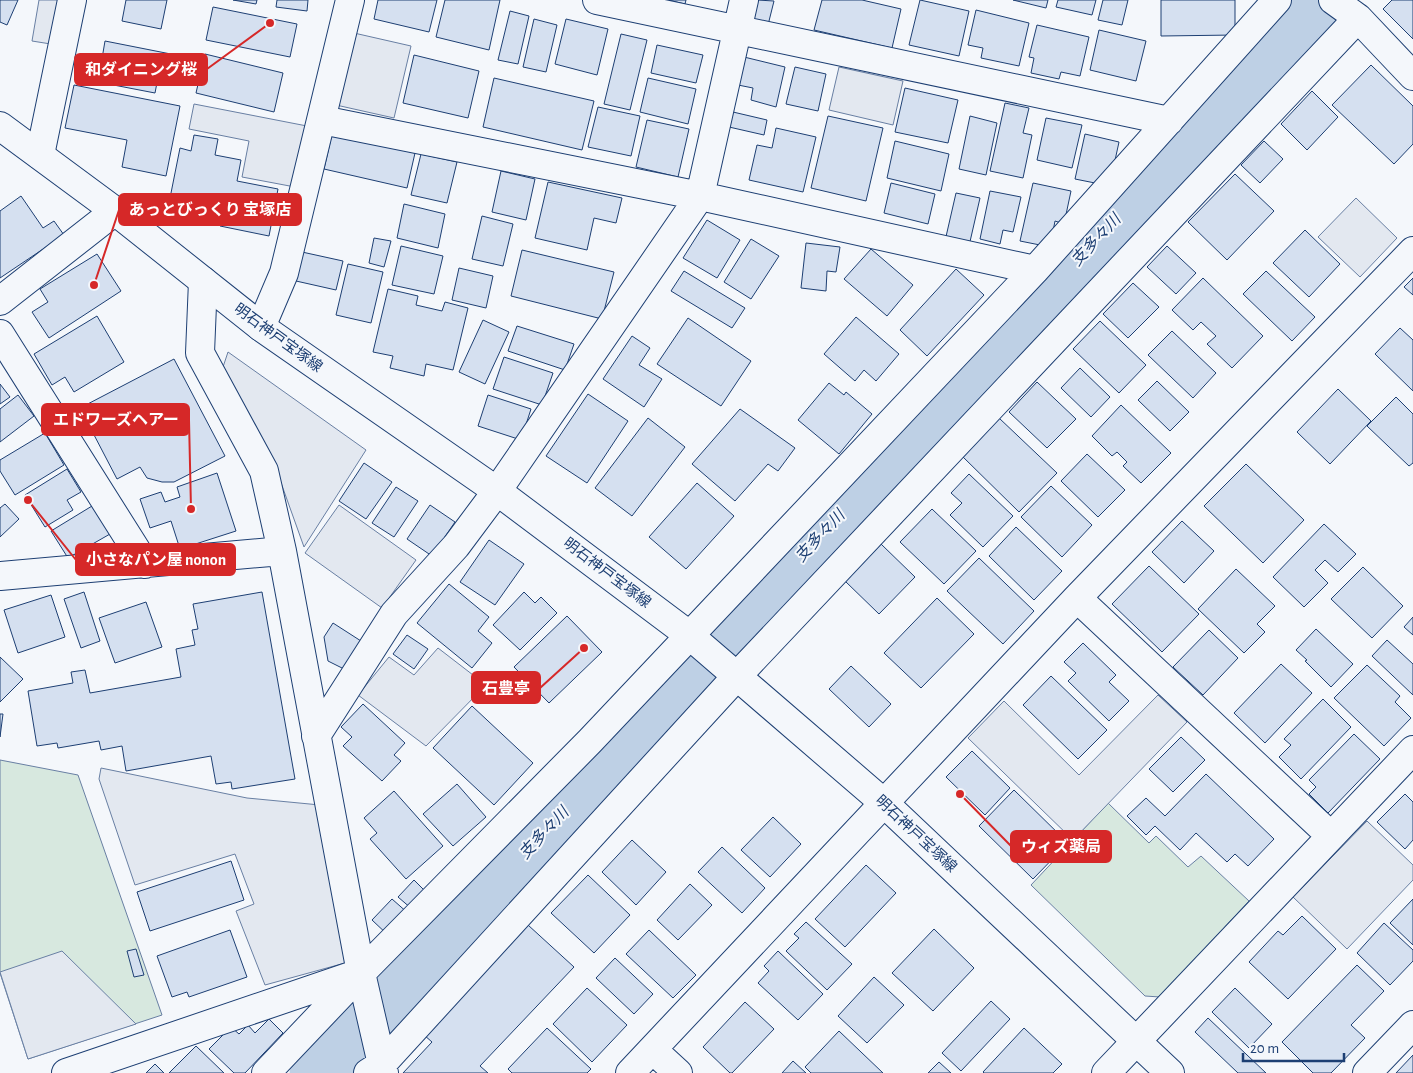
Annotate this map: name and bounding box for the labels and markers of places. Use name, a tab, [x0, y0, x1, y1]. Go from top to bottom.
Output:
callout: 和ダイニング桜	[75, 54, 207, 85]
callout: あっとびっくり 宝塚店	[119, 194, 301, 225]
callout: エドワーズヘアー	[42, 404, 189, 435]
callout: 小さなパン屋 nonon	[76, 544, 235, 575]
callout: 石豊亭	[472, 672, 540, 703]
callout: ウィズ薬局	[1011, 831, 1111, 862]

